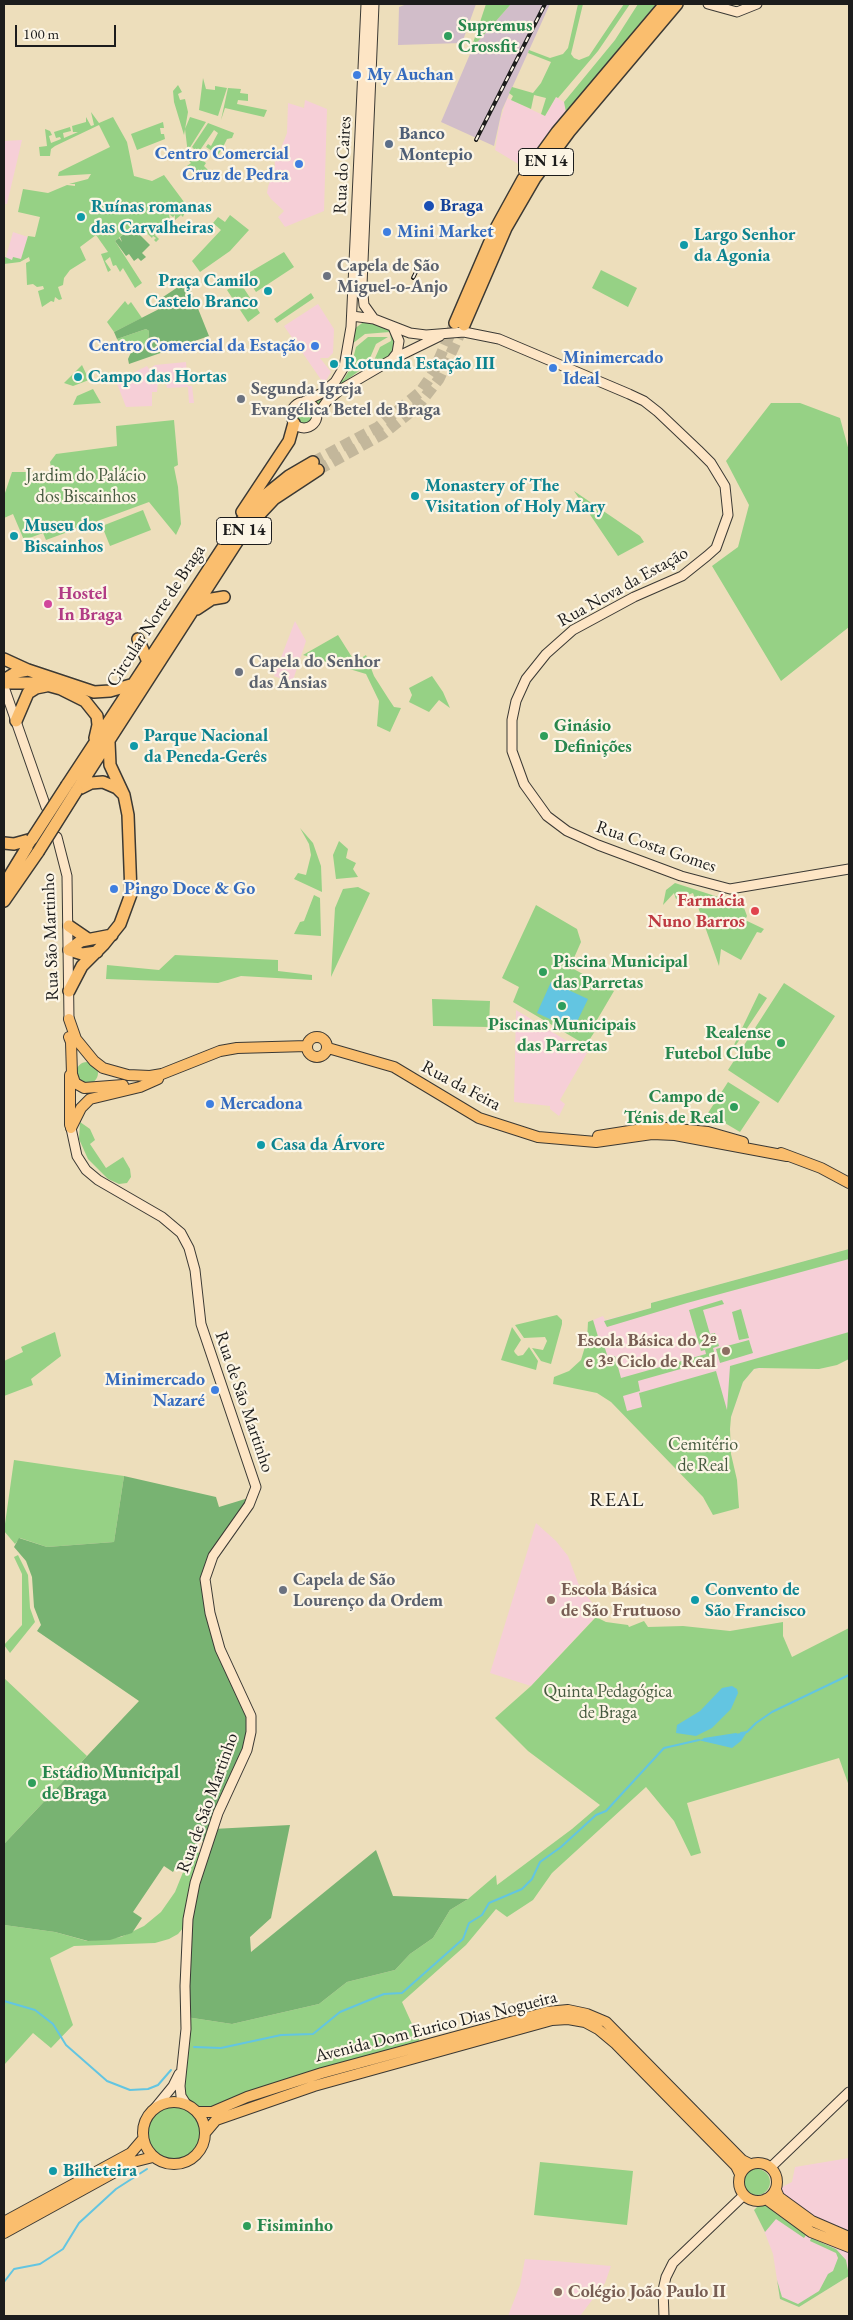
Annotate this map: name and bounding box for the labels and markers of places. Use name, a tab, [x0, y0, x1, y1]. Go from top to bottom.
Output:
place label: Supremus Crossfit	[458, 15, 532, 58]
marker: Supremus Crossfit	[442, 30, 454, 42]
place label: My Auchan	[367, 64, 454, 86]
marker: My Auchan	[351, 69, 363, 81]
place label: Banco Montepio	[399, 123, 473, 166]
marker: Banco Montepio	[383, 138, 395, 150]
place label: Centro Comercial Cruz de Pedra	[155, 143, 289, 186]
marker: Centro Comercial Cruz de Pedra	[293, 158, 305, 170]
place label: Braga	[440, 195, 483, 217]
place label: Ruínas romanas das Carvalheiras	[91, 196, 213, 238]
marker: Braga	[422, 199, 436, 213]
marker: Ruínas romanas das Carvalheiras	[75, 211, 87, 223]
place label: Mini Market	[397, 221, 494, 243]
place label: Largo Senhor da Agonia	[694, 224, 795, 266]
marker: Mini Market	[381, 226, 393, 238]
marker: Largo Senhor da Agonia	[678, 239, 690, 251]
place label: Capela de São Miguel-o-Anjo	[337, 255, 448, 298]
place label: Praça Camilo Castelo Branco	[146, 270, 258, 312]
marker: Capela de São Miguel-o-Anjo	[321, 270, 333, 282]
marker: Praça Camilo Castelo Branco	[262, 285, 274, 297]
place label: Centro Comercial da Estação	[89, 335, 305, 357]
marker: Centro Comercial da Estação	[309, 340, 321, 352]
place label: Minimercado Ideal	[563, 347, 663, 389]
place label: Rotunda Estação III	[344, 353, 495, 375]
marker: Rotunda Estação III	[328, 358, 340, 370]
marker: Minimercado Ideal	[547, 362, 559, 374]
place label: Campo das Hortas	[88, 366, 227, 388]
marker: Campo das Hortas	[72, 371, 84, 383]
place label: Segunda Igreja Evangélica Betel de Braga	[251, 378, 441, 420]
marker: Segunda Igreja Evangélica Betel de Braga	[235, 393, 247, 405]
place label: Monastery of The Visitation of Holy Mary	[425, 475, 605, 518]
marker: Monastery of The Visitation of Holy Mary	[409, 490, 421, 502]
place label: Museu dos Biscainhos	[24, 515, 103, 558]
marker: Museu dos Biscainhos	[8, 530, 20, 542]
place label: Hostel In Braga	[58, 583, 122, 626]
marker: Hostel In Braga	[42, 598, 54, 610]
place label: Capela do Senhor das Ânsias	[249, 651, 380, 694]
marker: Capela do Senhor das Ânsias	[233, 666, 245, 678]
place label: Ginásio Definições	[554, 715, 632, 758]
place label: Parque Nacional da Peneda-Gerês	[144, 725, 268, 768]
marker: Ginásio Definições	[538, 730, 550, 742]
marker: Parque Nacional da Peneda-Gerês	[128, 740, 140, 752]
place label: Pingo Doce & Go	[124, 878, 255, 900]
marker: Pingo Doce & Go	[108, 883, 120, 895]
place label: Farmácia Nuno Barros	[648, 890, 745, 932]
marker: Farmácia Nuno Barros	[749, 905, 761, 917]
place label: Piscina Municipal das Parretas	[553, 951, 688, 994]
marker: Piscina Municipal das Parretas	[537, 966, 549, 978]
marker: Piscinas Municipais das Parretas	[556, 1000, 568, 1012]
place label: Piscinas Municipais das Parretas	[488, 1014, 636, 1056]
place label: Realense Futebol Clube	[665, 1022, 771, 1064]
marker: Realense Futebol Clube	[775, 1037, 787, 1049]
place label: Campo de Ténis de Real	[624, 1086, 724, 1128]
place label: Mercadona	[220, 1093, 303, 1115]
marker: Mercadona	[204, 1098, 216, 1110]
marker: Campo de Ténis de Real	[728, 1101, 740, 1113]
place label: Casa da Árvore	[271, 1134, 385, 1156]
marker: Casa da Árvore	[255, 1139, 267, 1151]
place label: Escola Básica do 2º e 3º Ciclo de Real	[577, 1330, 716, 1372]
marker: Escola Básica do 2º e 3º Ciclo de Real	[720, 1345, 732, 1357]
place label: Minimercado Nazaré	[105, 1369, 205, 1412]
marker: Minimercado Nazaré	[209, 1384, 221, 1396]
place label: Capela de São Lourenço da Ordem	[293, 1569, 443, 1612]
place label: Escola Básica de São Frutuoso	[561, 1579, 681, 1622]
place label: Convento de São Francisco	[705, 1579, 806, 1622]
marker: Capela de São Lourenço da Ordem	[277, 1584, 289, 1596]
marker: Escola Básica de São Frutuoso	[545, 1594, 557, 1606]
marker: Convento de São Francisco	[689, 1594, 701, 1606]
place label: Estádio Municipal de Braga	[42, 1762, 179, 1805]
marker: Estádio Municipal de Braga	[26, 1777, 38, 1789]
place label: Bilheteira	[63, 2160, 137, 2182]
marker: Bilheteira	[47, 2165, 59, 2177]
place label: Fisiminho	[257, 2215, 333, 2237]
marker: Fisiminho	[241, 2220, 253, 2232]
place label: Colégio João Paulo II	[568, 2281, 726, 2303]
marker: Colégio João Paulo II	[552, 2286, 564, 2298]

